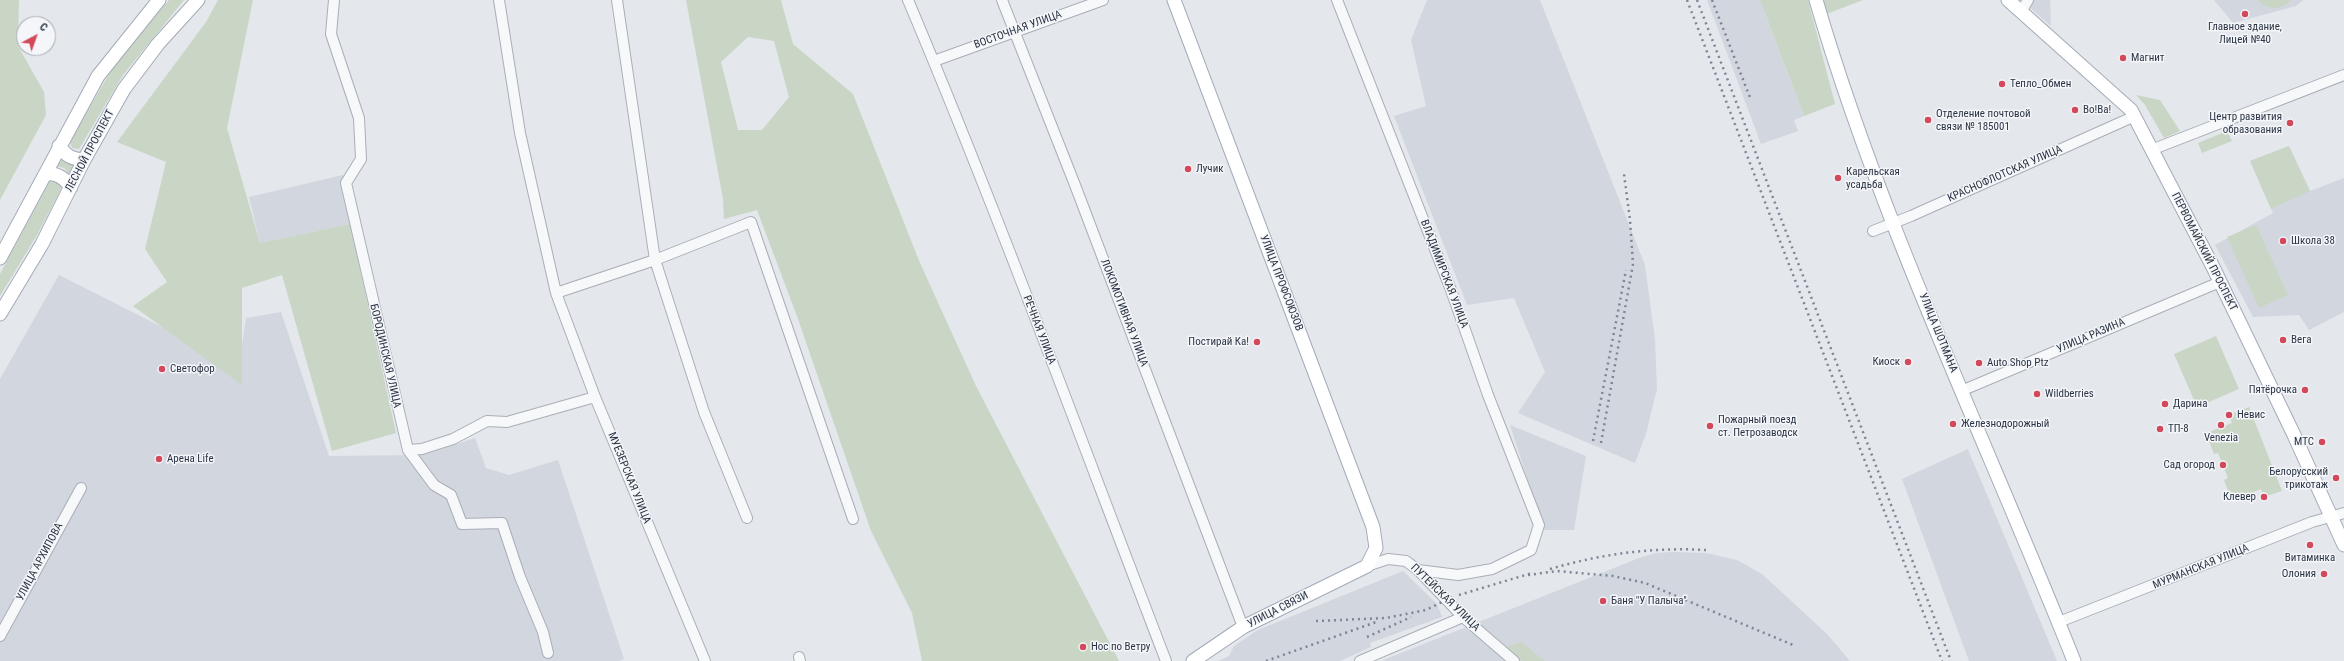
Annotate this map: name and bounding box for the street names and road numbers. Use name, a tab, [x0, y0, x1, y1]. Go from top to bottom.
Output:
street label: ВОСТОЧНАЯ УЛИЦА	[972, 8, 1064, 52]
street label: ЛЕСНОЙ ПРОСПЕКТ	[63, 108, 117, 194]
street label: КРАСНОФЛОТСКАЯ УЛИЦА	[1946, 143, 2064, 205]
street label: ПЕРВОМАЙСКИЙ ПРОСПЕКТ	[2168, 191, 2240, 313]
street label: ВЛАДИМИРСКАЯ УЛИЦА	[1417, 218, 1471, 330]
street label: УЛИЦА ПРОФСОЮЗОВ	[1257, 233, 1305, 333]
street label: ЛОКОМОТИВНАЯ УЛИЦА	[1097, 257, 1151, 369]
street label: УЛИЦА ШОТМАНА	[1916, 291, 1960, 375]
street label: РЕЧНАЯ УЛИЦА	[1020, 294, 1058, 366]
street label: БОРОДИНСКАЯ УЛИЦА	[367, 303, 403, 409]
street label: УЛИЦА РАЗИНА	[2055, 316, 2127, 356]
street label: МУЕЗЕРСКАЯ УЛИЦА	[605, 430, 653, 526]
street label: УЛИЦА АРХИПОВА	[14, 521, 66, 603]
street label: МУРМАНСКАЯ УЛИЦА	[2151, 542, 2251, 592]
street label: ПУТЕЙСКАЯ УЛИЦА	[1408, 562, 1482, 634]
street label: УЛИЦА СВЯЗИ	[1245, 589, 1311, 631]

